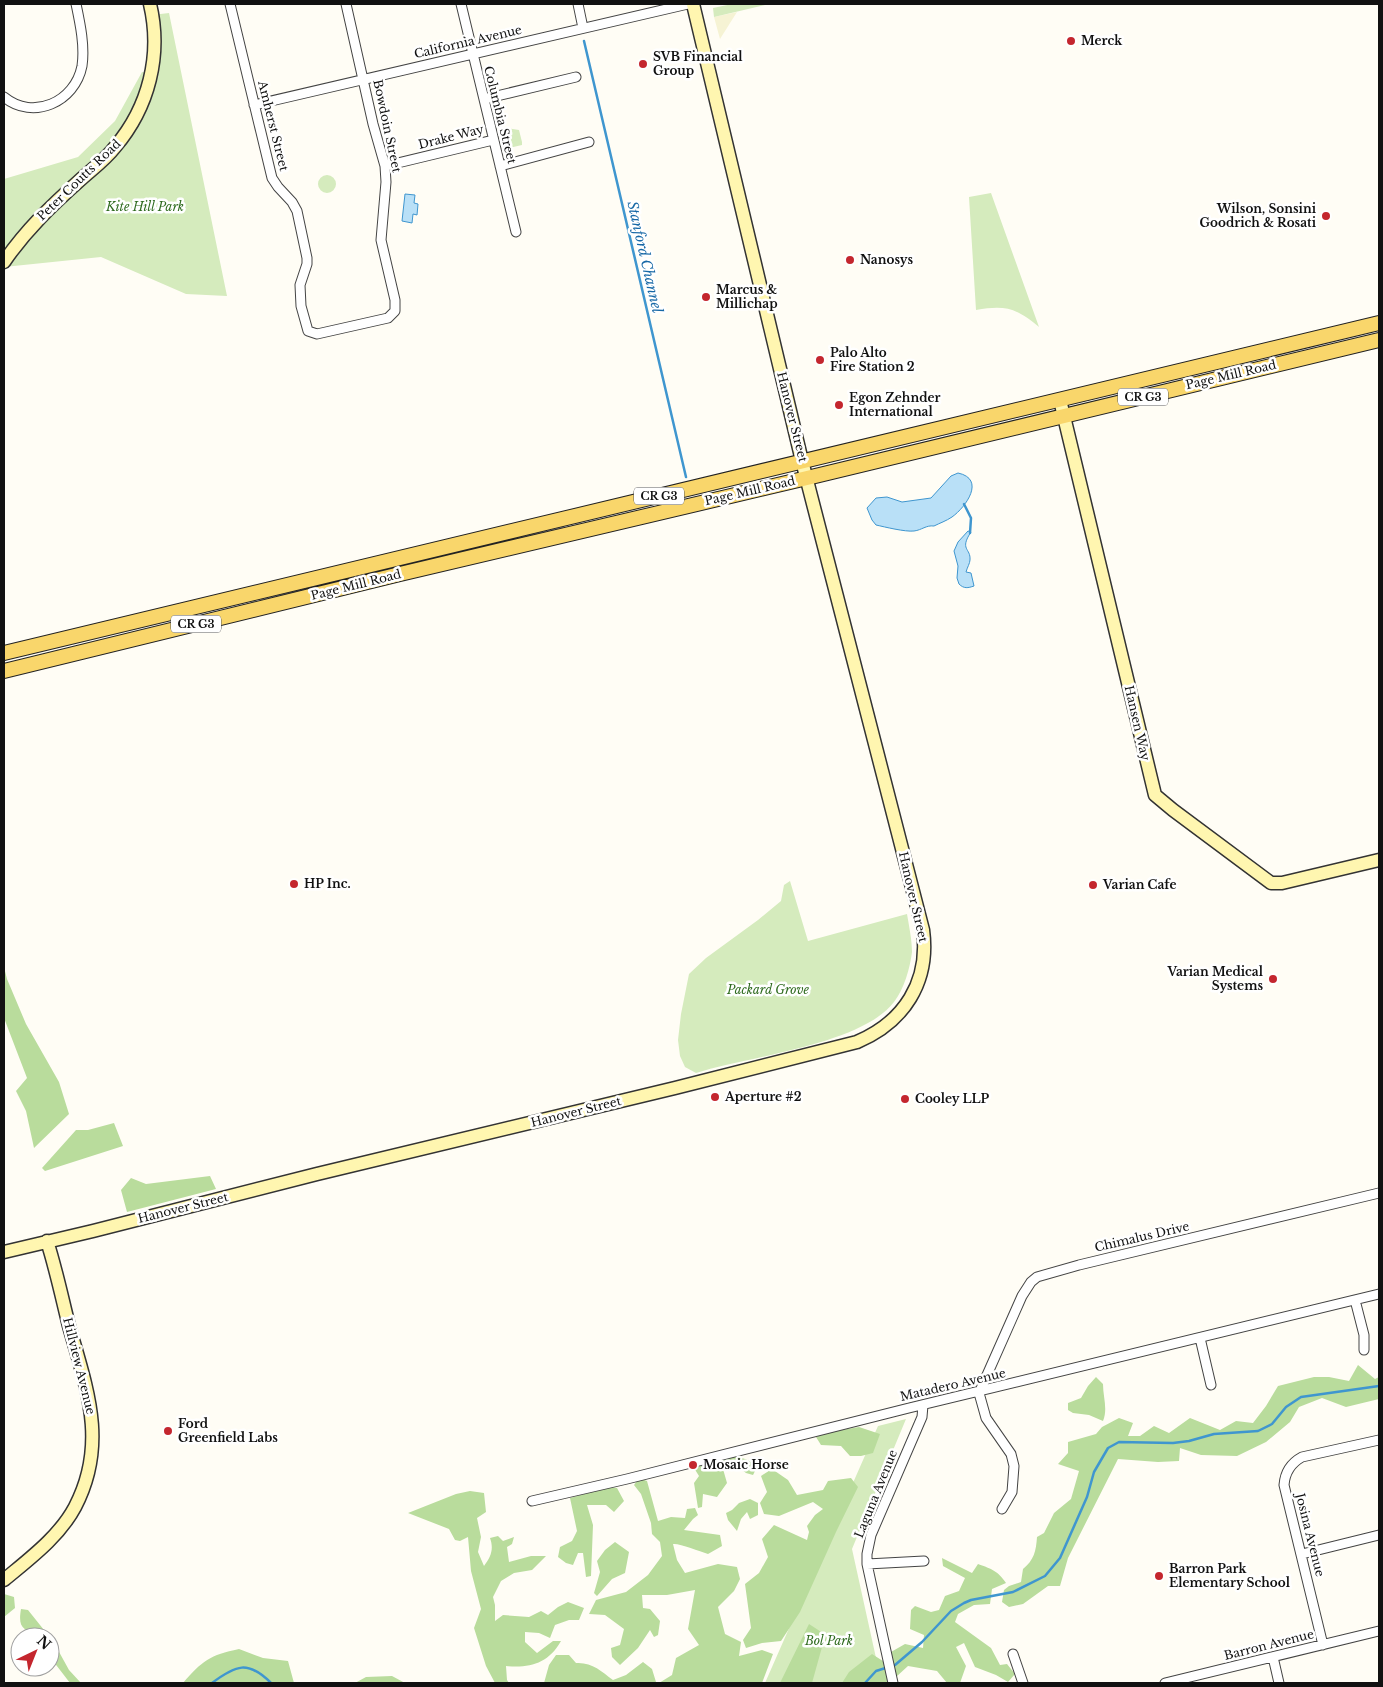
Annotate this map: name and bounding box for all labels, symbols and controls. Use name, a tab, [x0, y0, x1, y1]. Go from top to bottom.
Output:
street label: California Avenue	[413, 22, 523, 61]
place label: Merck	[1081, 33, 1123, 48]
marker: Merck	[1065, 35, 1077, 47]
place label: SVB Financial Group	[653, 49, 743, 78]
marker: SVB Financial Group	[637, 58, 649, 70]
street label: Columbia Street	[481, 64, 520, 166]
street label: Amherst Street	[255, 78, 292, 173]
street label: Bowdoin Street	[370, 78, 405, 174]
street label: Drake Way	[417, 121, 485, 152]
street label: Peter Coutts Road	[34, 136, 124, 223]
park label: Kite Hill Park	[105, 199, 184, 214]
water label: Stanford Channel	[623, 199, 667, 315]
place label: Wilson, Sonsini Goodrich & Rosati	[1200, 201, 1317, 230]
marker: Wilson, Sonsini Goodrich & Rosati	[1320, 210, 1332, 222]
place label: Nanosys	[860, 252, 913, 267]
marker: Nanosys	[844, 254, 856, 266]
place label: Marcus & Millichap	[716, 282, 778, 311]
marker: Marcus & Millichap	[700, 291, 712, 303]
place label: Palo Alto Fire Station 2	[830, 345, 915, 374]
marker: Palo Alto Fire Station 2	[814, 354, 826, 366]
street label: Page Mill Road	[1184, 357, 1278, 392]
street label: Hanover Street	[774, 370, 811, 464]
road number: CR G3	[1118, 388, 1168, 406]
place label: Egon Zehnder International	[849, 390, 940, 419]
marker: Egon Zehnder International	[833, 399, 845, 411]
street label: Page Mill Road	[703, 473, 797, 508]
road number: CR G3	[634, 488, 684, 504]
street label: Page Mill Road	[309, 566, 403, 603]
road number: CR G3	[171, 616, 221, 632]
street label: Hansen Way	[1122, 684, 1153, 762]
street label: Hanover Street	[896, 850, 931, 944]
place label: HP Inc.	[304, 876, 351, 891]
place label: Varian Cafe	[1102, 877, 1176, 892]
marker: HP Inc.	[288, 878, 300, 890]
marker: Varian Cafe	[1087, 879, 1099, 891]
place label: Varian Medical Systems	[1166, 964, 1264, 993]
marker: Varian Medical Systems	[1267, 973, 1279, 985]
park label: Packard Grove	[726, 982, 810, 997]
place label: Aperture #2	[724, 1089, 802, 1104]
marker: Aperture #2	[709, 1091, 721, 1103]
place label: Cooley LLP	[915, 1091, 990, 1106]
street label: Hanover Street	[529, 1093, 623, 1130]
marker: Cooley LLP	[899, 1093, 911, 1105]
street label: Hanover Street	[136, 1189, 230, 1226]
street label: Chimalus Drive	[1093, 1218, 1191, 1255]
street label: Hillview Avenue	[60, 1316, 99, 1416]
street label: Matadero Avenue	[899, 1365, 1007, 1404]
place label: Ford Greenfield Labs	[178, 1416, 278, 1445]
marker: Ford Greenfield Labs	[162, 1425, 174, 1437]
street label: Laguna Avenue	[851, 1447, 900, 1540]
place label: Mosaic Horse	[703, 1457, 789, 1472]
marker: Mosaic Horse	[687, 1459, 699, 1471]
street label: Josina Avenue	[1292, 1490, 1328, 1578]
place label: Barron Park Elementary School	[1169, 1561, 1291, 1590]
marker: Barron Park Elementary School	[1153, 1570, 1165, 1582]
street label: Barron Avenue	[1222, 1626, 1315, 1663]
north arrow	[10, 1627, 60, 1677]
text: N	[33, 1631, 55, 1654]
park label: Bol Park	[804, 1633, 853, 1648]

